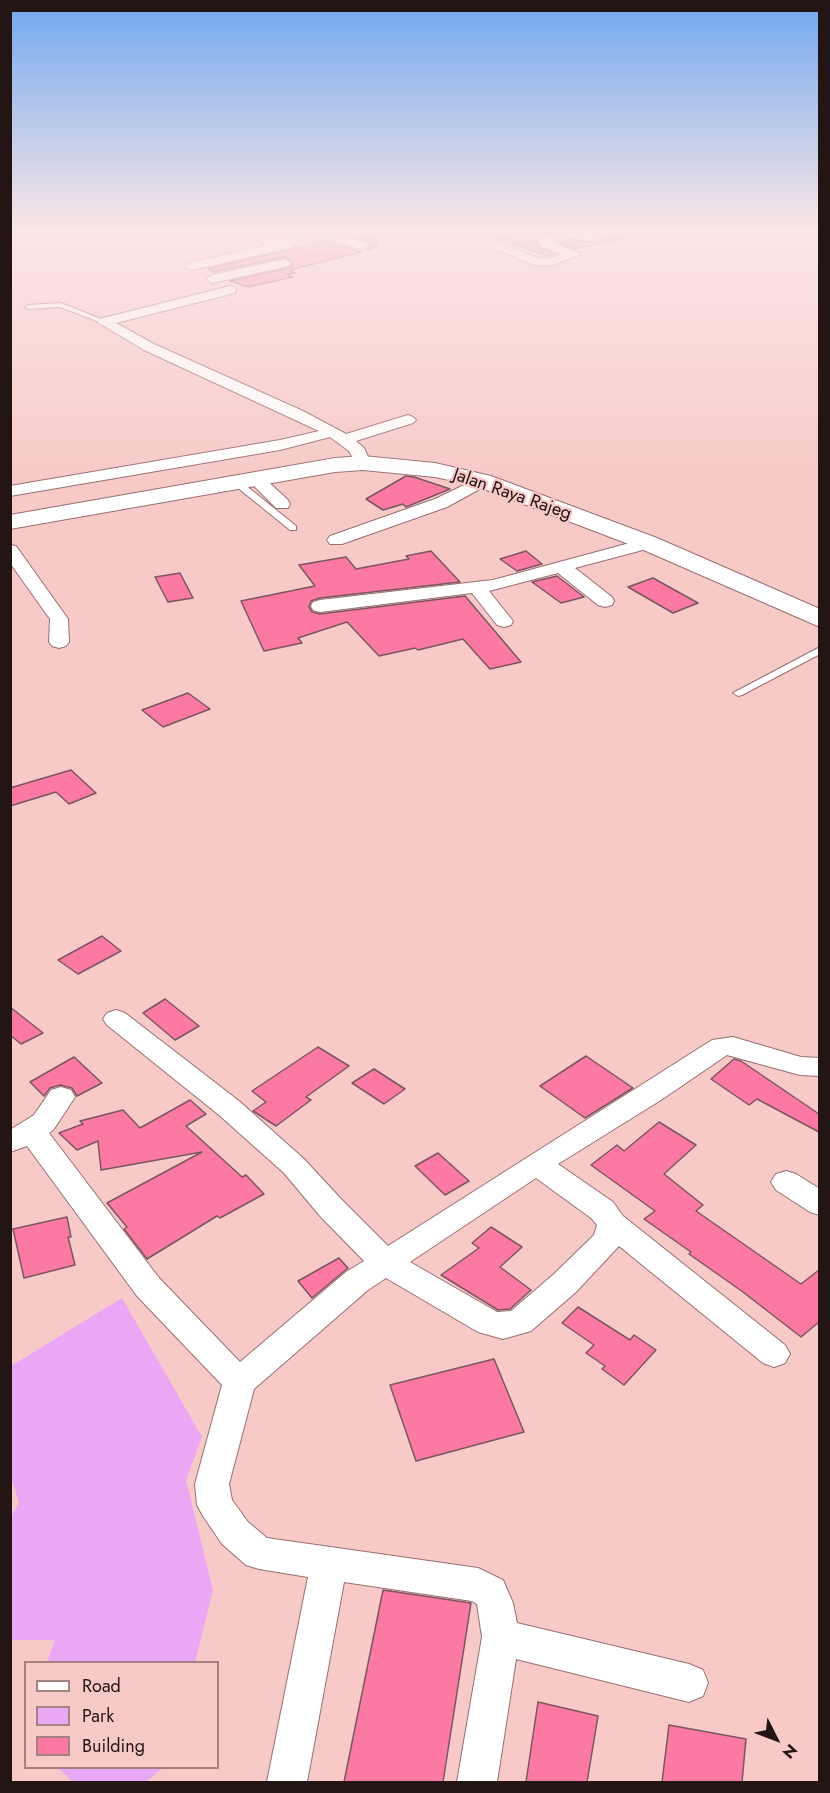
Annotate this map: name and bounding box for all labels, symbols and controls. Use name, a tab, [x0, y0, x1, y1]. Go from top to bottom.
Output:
street label: Jalan Raya Rajeg	[450, 465, 574, 525]
legend	[24, 1661, 219, 1769]
text: Road	[82, 1673, 121, 1699]
text: Park	[82, 1703, 114, 1729]
north arrow	[746, 1709, 806, 1769]
text: Building	[82, 1733, 145, 1759]
text: N	[777, 1739, 803, 1764]

